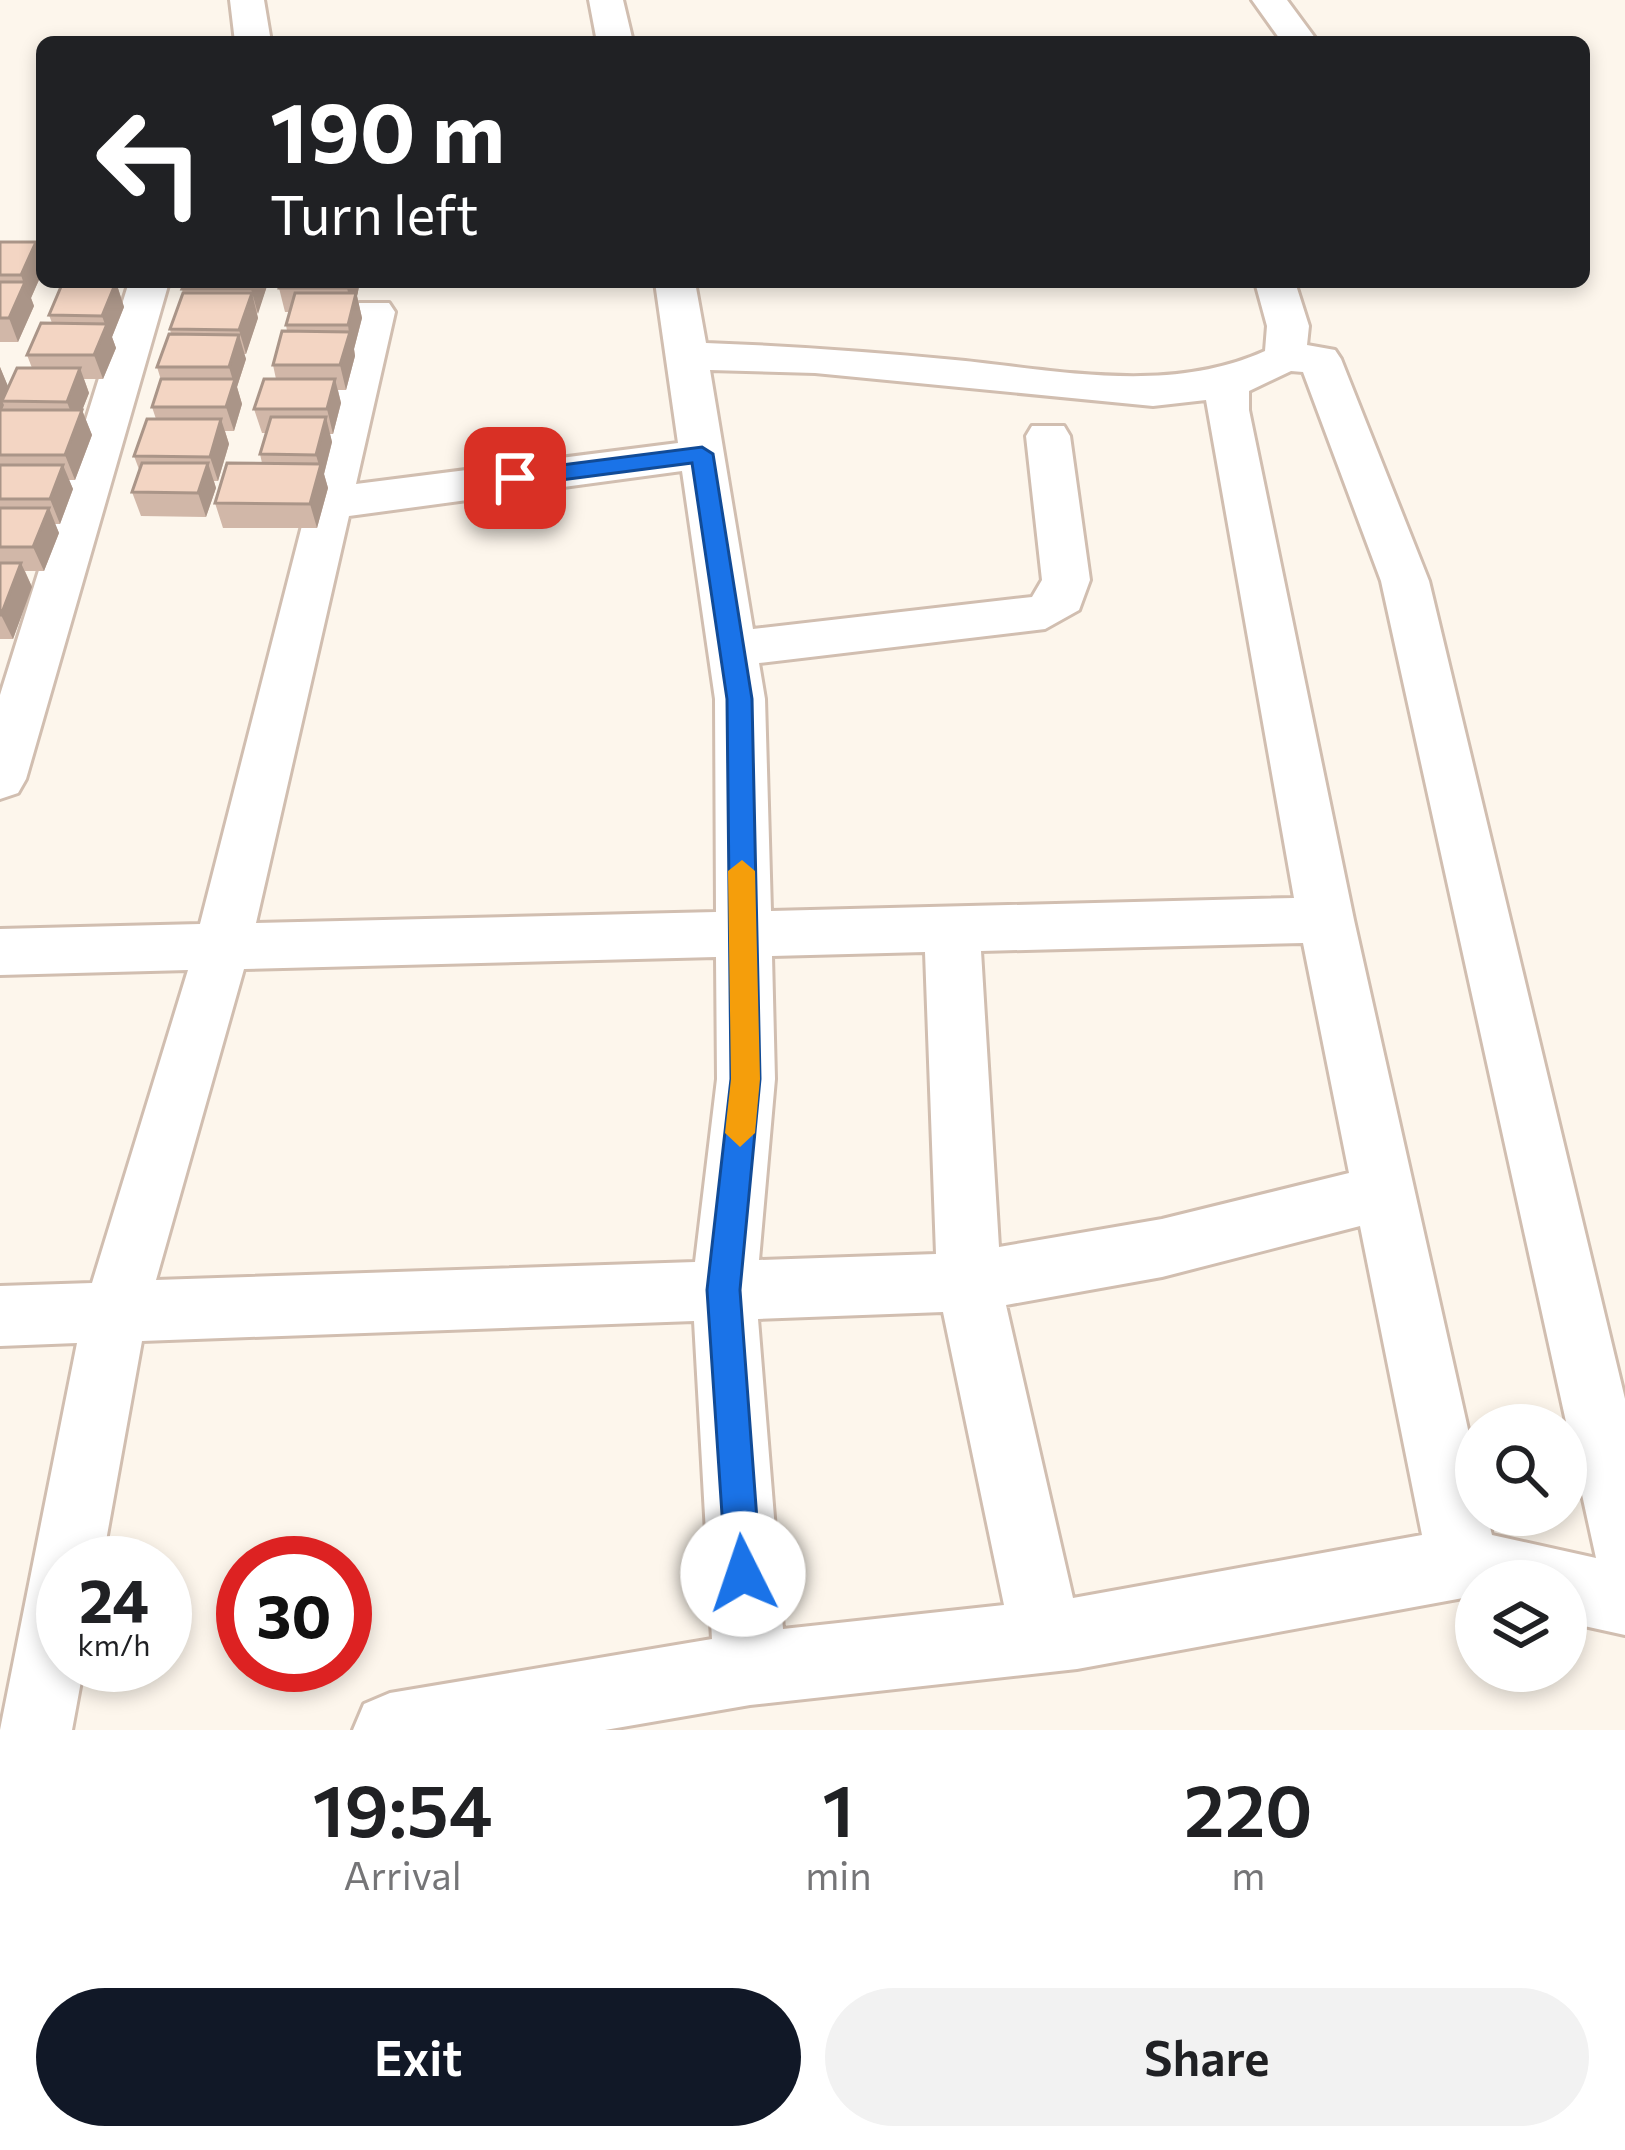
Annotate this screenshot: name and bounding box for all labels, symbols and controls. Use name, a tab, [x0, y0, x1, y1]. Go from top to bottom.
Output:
text: 190 m	[270, 78, 505, 180]
icon: left	[72, 84, 228, 240]
text: Turn left	[270, 180, 478, 246]
pin	[464, 427, 566, 529]
icon: arrive	[482, 445, 548, 511]
map controls	[1455, 1404, 1587, 1692]
button: search	[1455, 1404, 1587, 1536]
position arrow	[680, 1511, 806, 1637]
speed limit sign: 30	[216, 1536, 372, 1692]
button: layers	[1455, 1560, 1587, 1692]
text: 24	[79, 1562, 149, 1635]
text: km/h	[78, 1625, 150, 1662]
text: 19:54	[313, 1764, 493, 1852]
text: 1	[822, 1764, 854, 1852]
text: 220	[1184, 1764, 1312, 1852]
text: Arrival	[344, 1850, 462, 1898]
text: min	[805, 1850, 872, 1898]
text: m	[1231, 1850, 1265, 1898]
button: Exit	[36, 1988, 801, 2126]
button: Share	[825, 1988, 1589, 2126]

